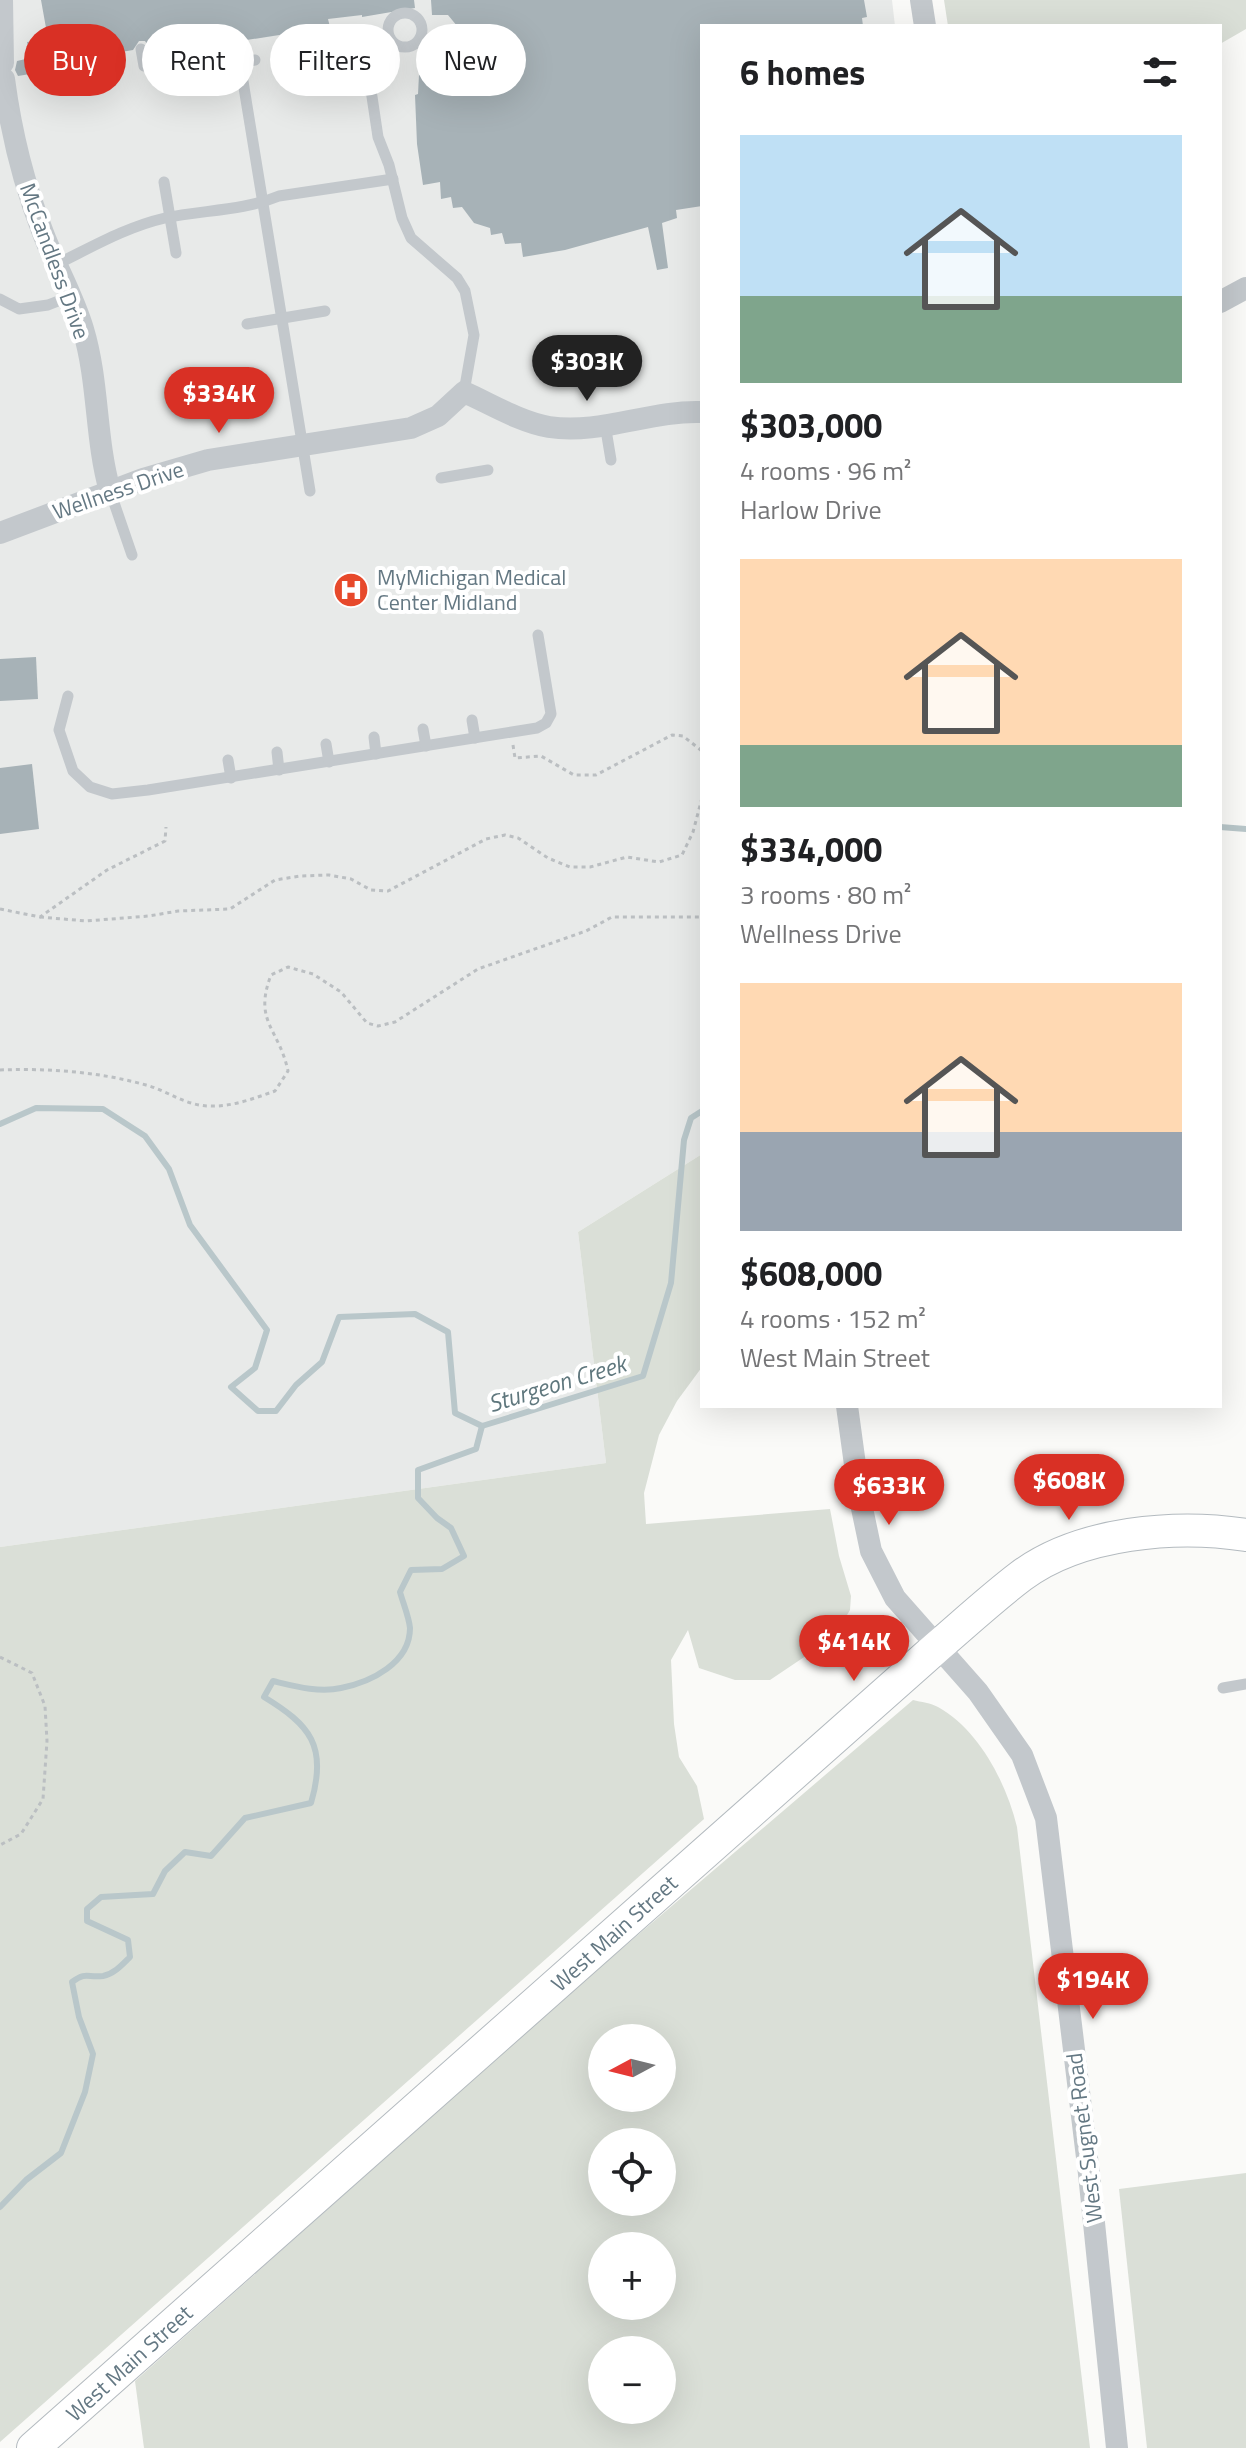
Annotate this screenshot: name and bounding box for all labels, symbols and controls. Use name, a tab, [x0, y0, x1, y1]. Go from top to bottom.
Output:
chip: Buy	[24, 24, 126, 96]
chip: Rent	[142, 24, 254, 96]
chip: Filters	[270, 24, 400, 96]
chip: New	[416, 24, 526, 96]
text: 6 homes	[740, 46, 865, 98]
icon: filters	[1138, 50, 1182, 94]
street label: McCandless Drive	[11, 178, 99, 344]
icon: home	[889, 187, 1033, 331]
pin: $303K	[531, 335, 643, 403]
text: $303K	[550, 341, 624, 380]
pin: $334K	[163, 367, 275, 435]
text: $334K	[182, 373, 256, 412]
text: $303,000	[740, 399, 882, 451]
text: 4 rooms · 96 m²	[740, 451, 911, 490]
street label: Wellness Drive	[48, 452, 188, 528]
text: Harlow Drive	[740, 490, 882, 529]
place label: MyMichigan Medical Center Midland	[377, 560, 566, 619]
hospital icon: MyMichigan Medical Center Midland	[332, 571, 370, 609]
icon: home	[889, 611, 1033, 755]
text: $334,000	[740, 823, 882, 875]
text: 3 rooms · 80 m²	[740, 875, 911, 914]
text: Wellness Drive	[740, 914, 902, 953]
icon: home	[889, 1035, 1033, 1179]
text: $608,000	[740, 1247, 882, 1299]
text: 4 rooms · 152 m²	[740, 1299, 926, 1338]
text: West Main Street	[740, 1338, 930, 1377]
water label: Sturgeon Creek	[483, 1344, 633, 1421]
pin: $608K	[1013, 1454, 1125, 1522]
pin: $633K	[833, 1459, 945, 1527]
text: $608K	[1032, 1460, 1106, 1499]
text: $633K	[852, 1465, 926, 1504]
pin: $414K	[798, 1615, 910, 1683]
text: $414K	[817, 1621, 891, 1660]
street label: West Main Street	[543, 1866, 685, 1999]
pin: $194K	[1037, 1953, 1149, 2021]
text: $194K	[1056, 1959, 1130, 1998]
north arrow	[588, 2024, 676, 2112]
map controls	[588, 2024, 676, 2424]
street label: West Sugnet Road	[1057, 2051, 1111, 2225]
button: locate	[588, 2128, 676, 2216]
button: +	[588, 2232, 676, 2320]
street label: West Main Street	[58, 2296, 200, 2429]
button: −	[588, 2336, 676, 2424]

